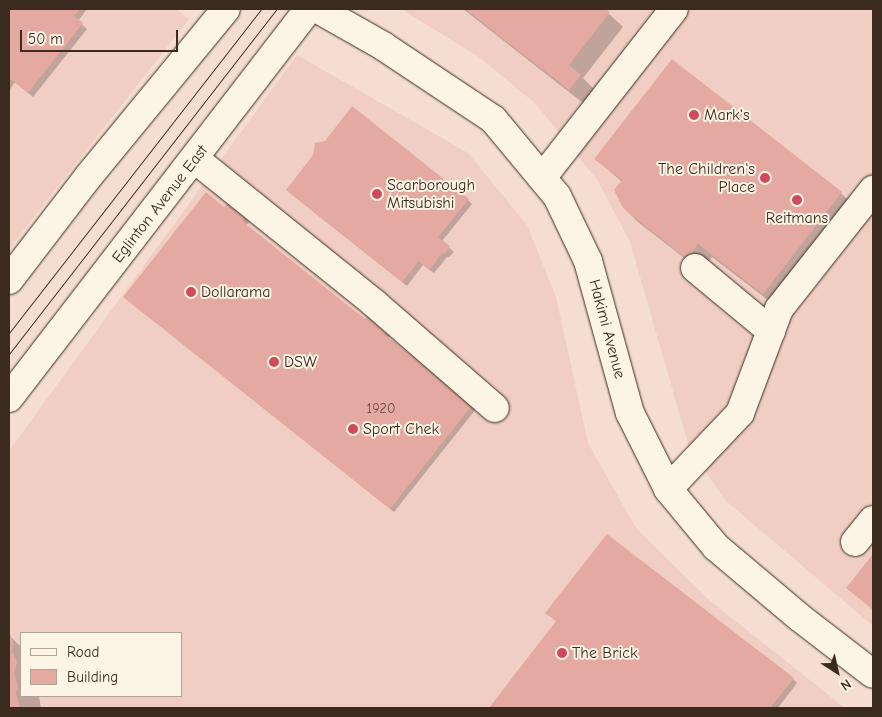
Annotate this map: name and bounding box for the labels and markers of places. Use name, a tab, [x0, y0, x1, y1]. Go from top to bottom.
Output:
place label: Mark's	[704, 105, 750, 125]
marker: Mark's	[688, 109, 700, 121]
place label: The Children's Place	[658, 159, 755, 197]
marker: The Children's Place	[759, 172, 771, 184]
place label: Scarborough Mitsubishi	[387, 175, 475, 213]
marker: Scarborough Mitsubishi	[371, 188, 383, 200]
marker: Reitmans	[791, 194, 803, 206]
place label: Reitmans	[766, 208, 828, 228]
place label: Dollarama	[201, 282, 271, 302]
marker: Dollarama	[185, 286, 197, 298]
place label: DSW	[284, 352, 317, 372]
marker: DSW	[268, 356, 280, 368]
place label: Sport Chek	[363, 419, 439, 439]
marker: Sport Chek	[347, 423, 359, 435]
place label: The Brick	[572, 643, 638, 663]
marker: The Brick	[556, 647, 568, 659]

